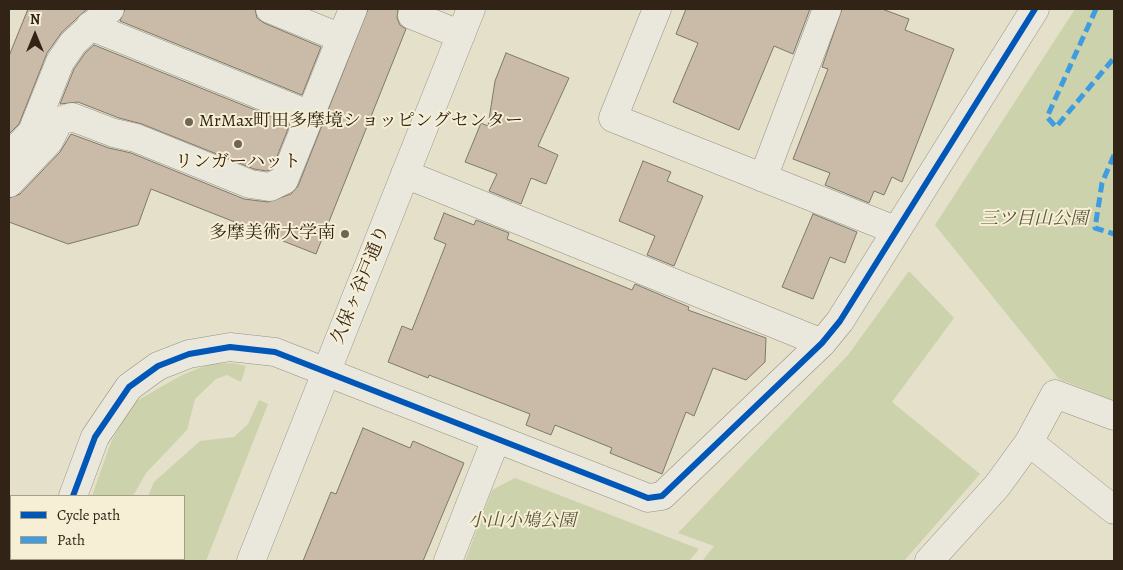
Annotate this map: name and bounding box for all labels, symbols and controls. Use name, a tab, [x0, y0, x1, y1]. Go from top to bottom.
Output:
north arrow	[10, 10, 60, 60]
text: N	[30, 10, 40, 29]
place label: MrMax町田多摩境ショッピングセンター	[199, 111, 523, 133]
marker: MrMax町田多摩境ショッピングセンター	[183, 116, 195, 128]
marker: リンガーハット	[232, 138, 244, 150]
place label: リンガーハット	[175, 152, 301, 174]
park label: 三ツ目山公園	[980, 209, 1088, 231]
place label: 多摩美術大学南	[209, 223, 335, 245]
street label: 久保ヶ谷戸通り	[327, 223, 395, 347]
marker: 多摩美術大学南	[339, 228, 351, 240]
legend	[10, 495, 185, 560]
text: Cycle path	[57, 505, 120, 525]
park label: 小山小鳩公園	[468, 511, 576, 533]
text: Path	[57, 530, 85, 550]

